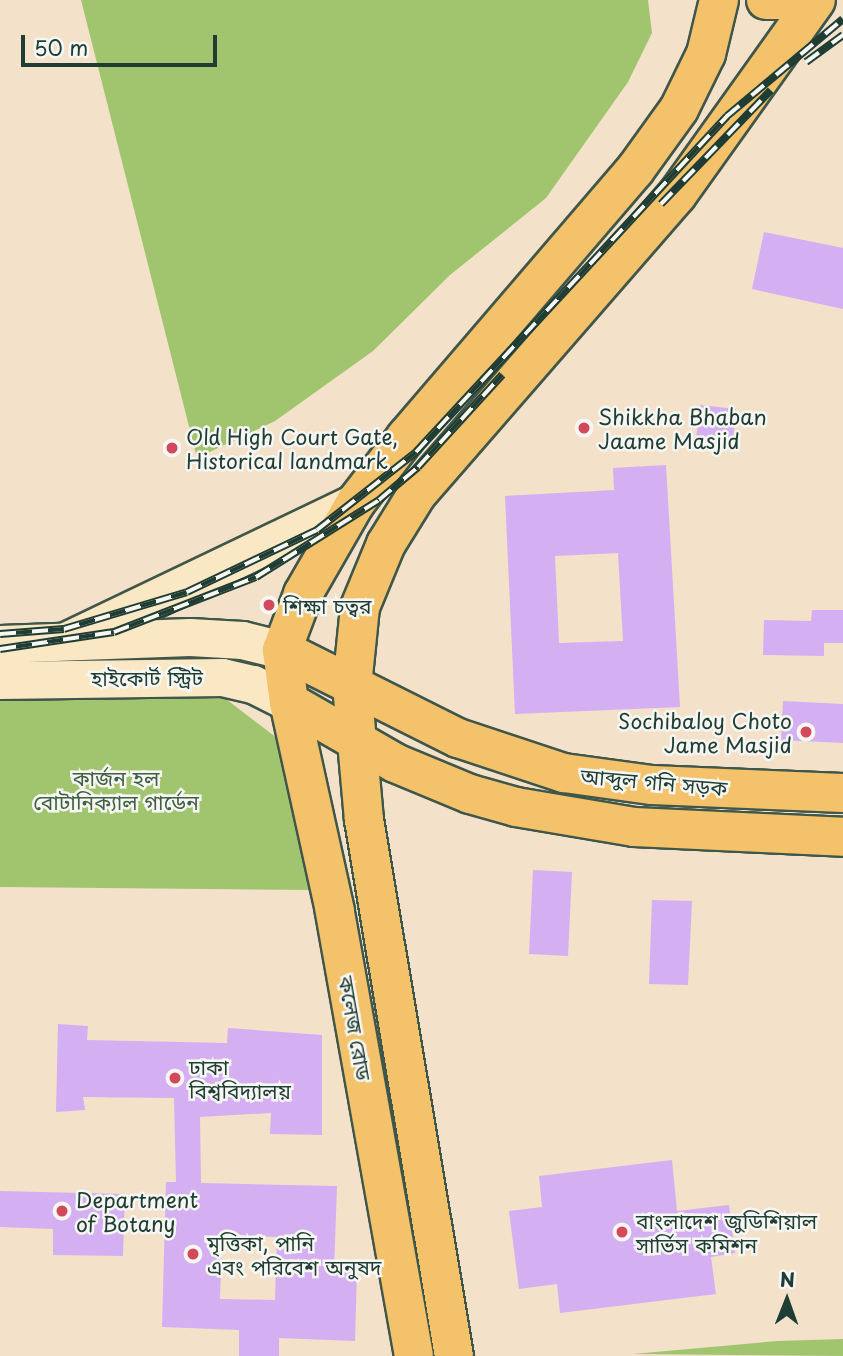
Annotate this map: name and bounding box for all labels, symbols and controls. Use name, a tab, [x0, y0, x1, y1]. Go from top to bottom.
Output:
scale bar	[24, 21, 220, 65]
text: 50 m	[34, 31, 88, 63]
place label: Shikkha Bhaban Jaame Masjid	[598, 403, 767, 453]
marker: Shikkha Bhaban Jaame Masjid	[576, 420, 592, 436]
place label: Old High Court Gate, Historical landmark	[186, 423, 401, 473]
marker: Old High Court Gate, Historical landmark	[164, 440, 180, 456]
place label: শিক্ষা চত্বর	[283, 592, 372, 618]
marker: শিক্ষা চত্বর	[261, 597, 277, 613]
street label: হাইকোর্ট স্ট্রিট	[91, 664, 203, 690]
place label: Sochibaloy Choto Jame Masjid	[617, 707, 792, 757]
marker: Sochibaloy Choto Jame Masjid	[798, 724, 814, 740]
street label: আব্দুল গনি সড়ক	[580, 762, 728, 800]
park label: কার্জন হল বোটানিক্যাল গার্ডেন	[33, 764, 199, 814]
street label: কলেজ রোড	[334, 974, 378, 1082]
place label: ঢাকা বিশ্ববিদ্যালয়	[189, 1053, 291, 1103]
marker: ঢাকা বিশ্ববিদ্যালয়	[167, 1070, 183, 1086]
place label: Department of Botany	[76, 1186, 198, 1236]
marker: Department of Botany	[54, 1203, 70, 1219]
place label: বাংলাদেশ জুডিশিয়াল সার্ভিস কমিশন	[636, 1207, 817, 1257]
marker: বাংলাদেশ জুডিশিয়াল সার্ভিস কমিশন	[614, 1224, 630, 1240]
place label: মৃত্তিকা, পানি এবং পরিবেশ অনুষদ	[207, 1229, 381, 1279]
marker: মৃত্তিকা, পানি এবং পরিবেশ অনুষদ	[185, 1246, 201, 1262]
north arrow	[752, 1265, 822, 1335]
text: N	[780, 1265, 795, 1293]

